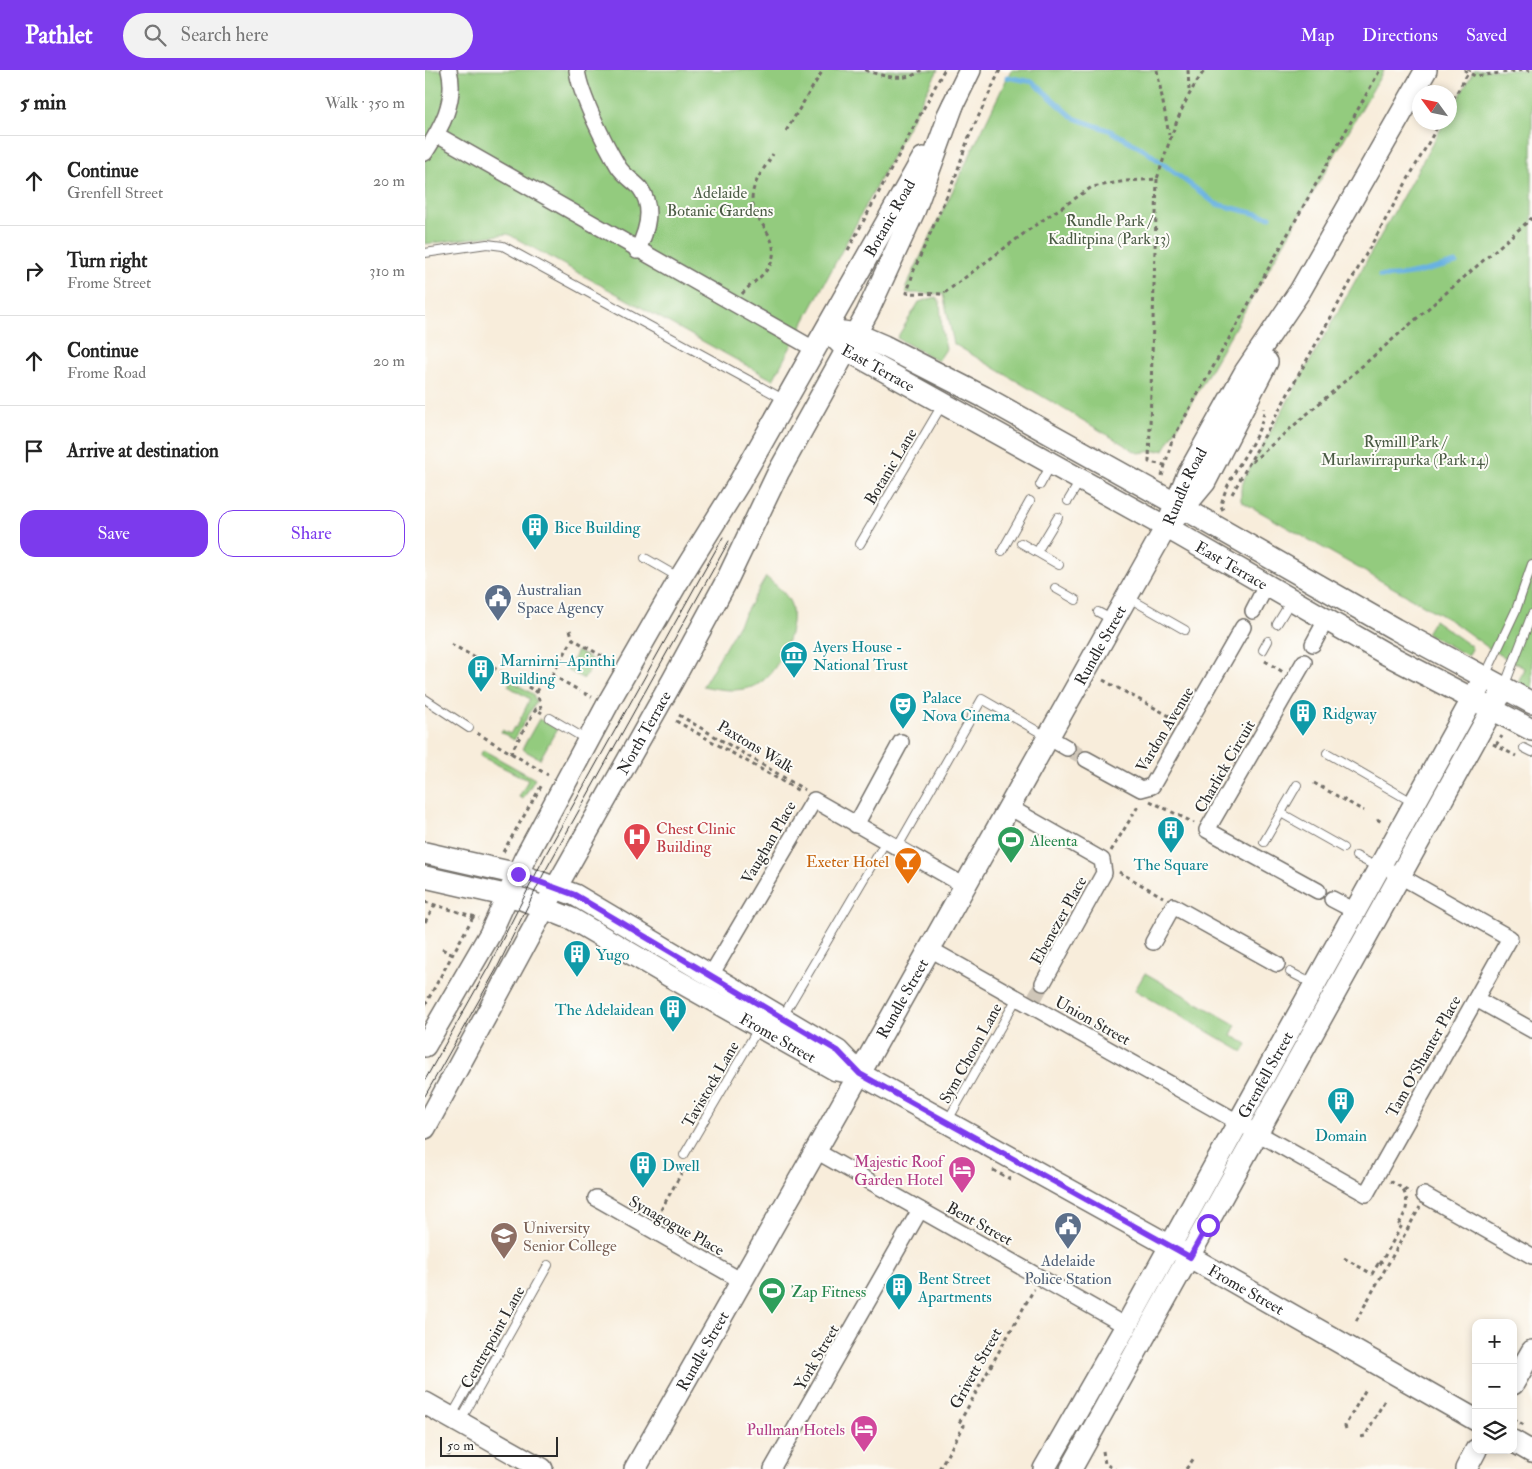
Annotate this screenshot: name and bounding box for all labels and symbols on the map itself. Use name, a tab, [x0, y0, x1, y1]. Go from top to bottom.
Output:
north arrow	[1412, 85, 1457, 130]
street label: Botanic Road	[860, 176, 920, 260]
park label: Adelaide Botanic Gardens	[667, 183, 773, 221]
park label: Rundle Park / Kadlitpina (Park 13)	[1048, 211, 1170, 250]
street label: East Terrace	[838, 340, 918, 397]
street label: Botanic Lane	[860, 425, 922, 508]
park label: Rymill Park / Murlawirrapurka (Park 14)	[1321, 432, 1489, 471]
street label: Rundle Road	[1159, 444, 1212, 528]
building icon: Bice Building	[520, 512, 550, 551]
place label: Bice Building	[554, 518, 642, 538]
street label: East Terrace	[1192, 537, 1271, 595]
place label: Australian Space Agency	[516, 580, 604, 619]
public building icon: Australian Space Agency	[483, 583, 513, 622]
street label: Rundle Street	[1070, 602, 1131, 689]
place label: Ayers House - National Trust	[812, 637, 908, 675]
museum icon: Ayers House - National Trust	[779, 640, 809, 679]
place label: Marnirni–Apinthi Building	[500, 651, 615, 689]
building icon: Marnirni–Apinthi Building	[466, 654, 496, 693]
street label: Vardon Avenue	[1132, 683, 1198, 776]
street label: North Terrace	[613, 687, 676, 778]
place label: Palace Nova Cinema	[922, 688, 1011, 726]
theatre icon: Palace Nova Cinema	[888, 691, 918, 730]
building icon: Ridgway	[1288, 698, 1318, 737]
place label: Ridgway	[1322, 704, 1378, 724]
street label: Paxtons Walk	[714, 716, 798, 778]
street label: Charlick Circuit	[1190, 716, 1260, 817]
street label: Vaughan Place	[737, 797, 801, 888]
building icon: The Square	[1156, 815, 1186, 854]
place label: Chest Clinic Building	[656, 819, 736, 857]
hospital icon: Chest Clinic Building	[622, 822, 652, 861]
sports icon: Aleenta	[996, 825, 1026, 864]
place label: Aleenta	[1029, 831, 1078, 851]
bar icon: Exeter Hotel	[893, 846, 923, 885]
place label: Exeter Hotel	[806, 852, 889, 872]
place label: The Square	[1133, 855, 1209, 875]
route end	[507, 863, 530, 886]
street label: Ebenezer Place	[1026, 873, 1092, 968]
building icon: Yugo	[562, 939, 592, 978]
place label: Yugo	[596, 945, 630, 965]
street label: Rundle Street	[872, 955, 933, 1042]
street label: Union Street	[1051, 992, 1134, 1050]
street label: Tam O'Shanter Place	[1382, 992, 1466, 1121]
building icon: The Adelaidean	[658, 994, 688, 1033]
street label: Sym Choon Lane	[935, 999, 1007, 1107]
place label: The Adelaidean	[555, 1000, 654, 1020]
street label: Frome Street	[736, 1009, 819, 1068]
street label: Grenfell Street	[1234, 1028, 1298, 1122]
street label: Tavistock Lane	[678, 1037, 744, 1131]
building icon: Domain	[1326, 1086, 1356, 1125]
place label: Domain	[1315, 1126, 1367, 1146]
building icon: Dwell	[628, 1150, 658, 1189]
place label: Majestic Roof Garden Hotel	[854, 1152, 946, 1190]
hotel icon: Majestic Roof Garden Hotel	[947, 1155, 977, 1194]
place label: Dwell	[662, 1156, 700, 1176]
street label: Synagogue Place	[625, 1191, 728, 1260]
street label: Bent Street	[943, 1198, 1016, 1250]
public building icon: Adelaide Police Station	[1053, 1211, 1083, 1250]
route start	[1197, 1214, 1220, 1237]
place label: University Senior College	[523, 1218, 617, 1256]
school or university icon: University Senior College	[489, 1221, 519, 1260]
place label: Adelaide Police Station	[1024, 1251, 1112, 1289]
street label: Frome Street	[1204, 1260, 1288, 1320]
place label: Bent Street Apartments	[917, 1269, 992, 1308]
building icon: Bent Street Apartments	[884, 1272, 914, 1311]
sports icon: Zap Fitness	[757, 1276, 787, 1315]
street label: Centrepoint Lane	[456, 1282, 530, 1393]
place label: Zap Fitness	[791, 1282, 866, 1303]
street label: Rundle Street	[673, 1308, 734, 1395]
street label: York Street	[790, 1321, 844, 1394]
street label: Grivett Street	[945, 1325, 1006, 1412]
hotel icon: Pullman Hotels	[849, 1414, 879, 1453]
place label: Pullman Hotels	[746, 1420, 845, 1440]
scale bar	[440, 1434, 557, 1457]

